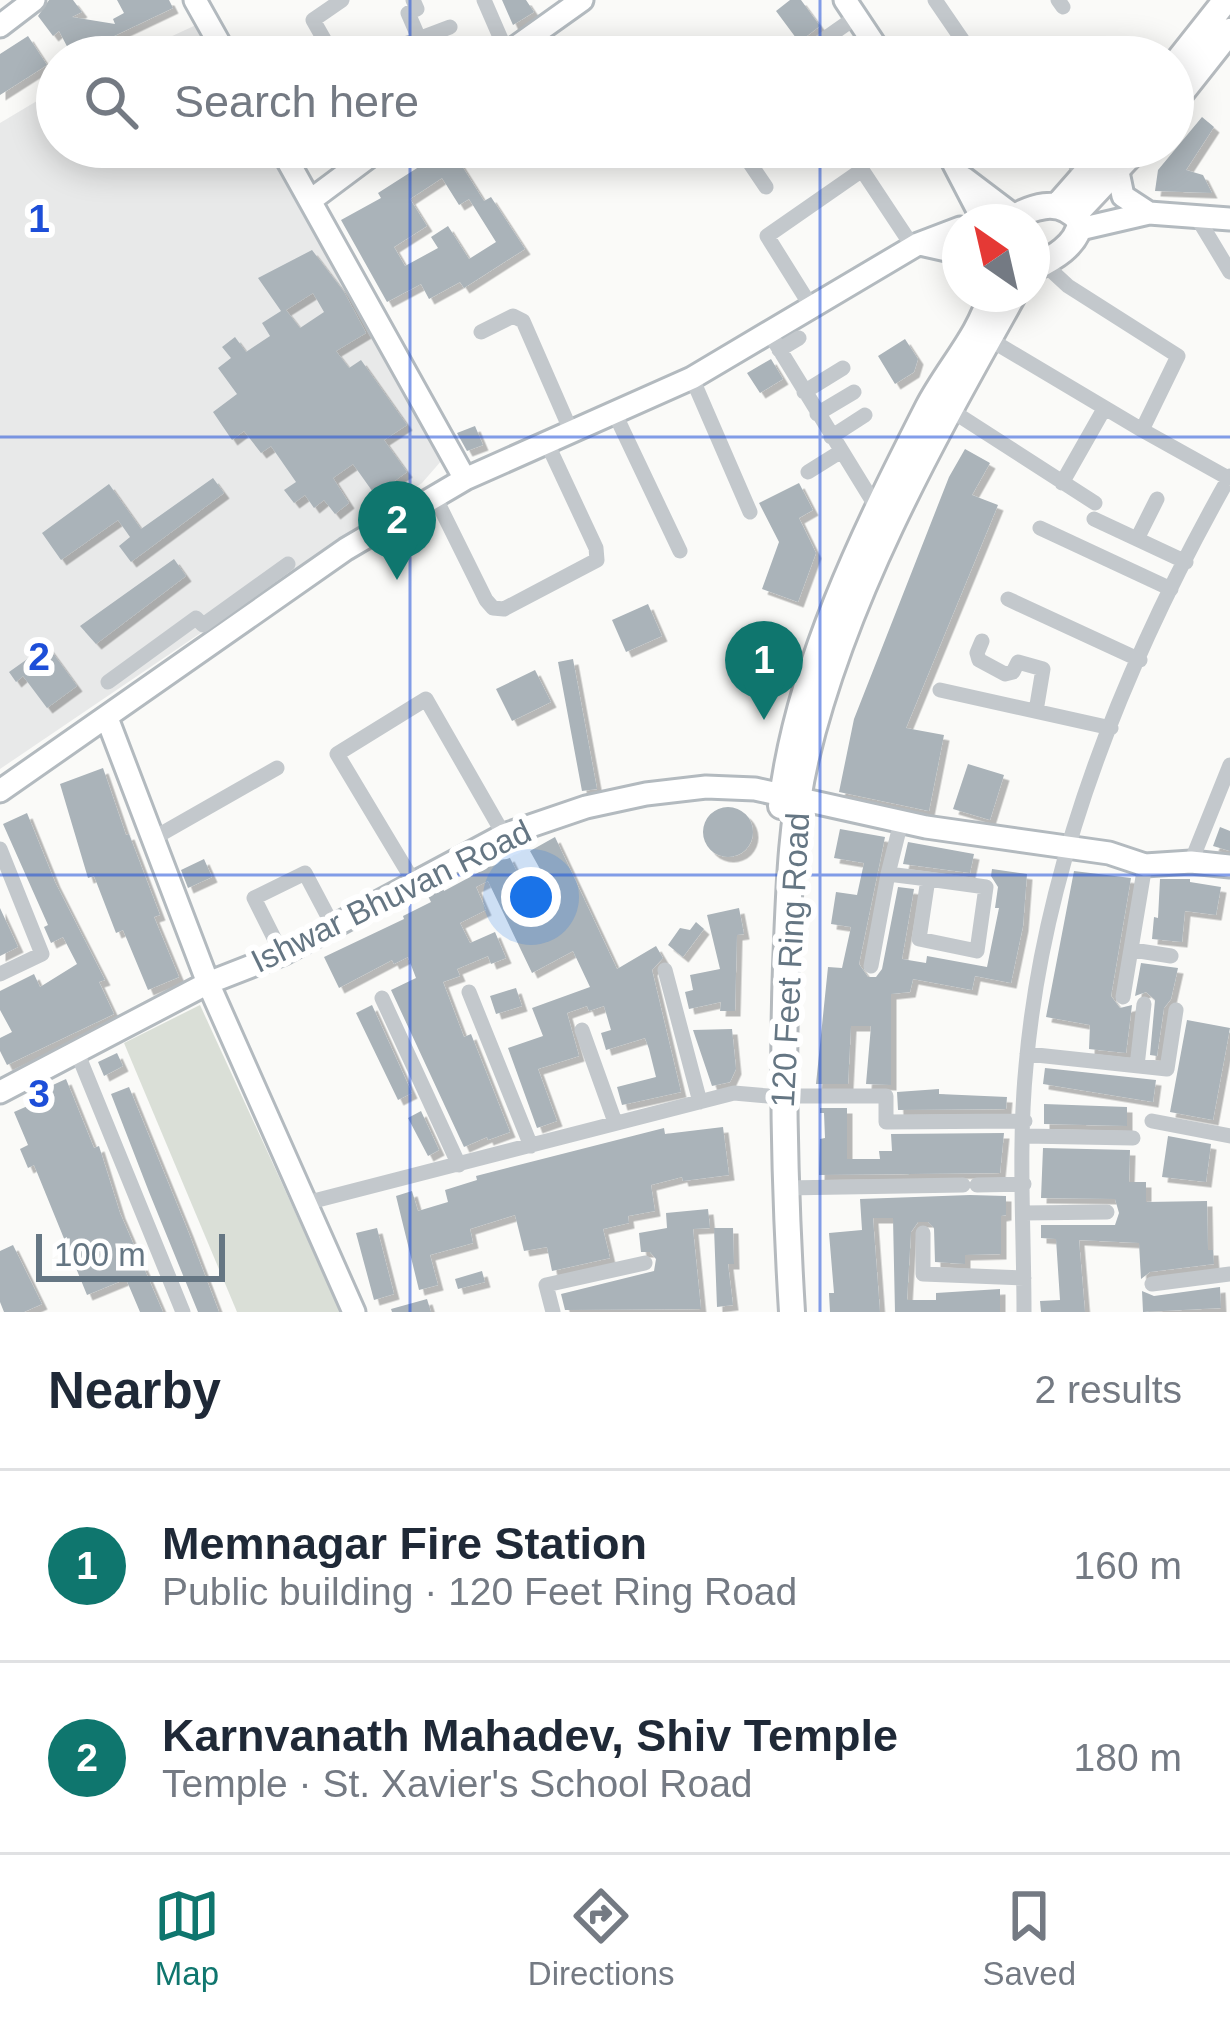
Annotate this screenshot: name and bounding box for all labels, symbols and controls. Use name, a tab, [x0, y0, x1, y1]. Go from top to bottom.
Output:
search box	[36, 36, 1194, 168]
icon: search	[78, 69, 144, 135]
text: Search here	[174, 76, 419, 127]
text: 1	[28, 197, 50, 240]
north arrow	[942, 204, 1050, 312]
pin: 2	[358, 481, 436, 580]
pin: 1	[725, 621, 803, 720]
text: 2	[28, 635, 50, 678]
street label: Ishwar Bhuvan Road	[245, 812, 537, 980]
street label: 120 Feet Ring Road	[764, 812, 816, 1108]
your location	[501, 867, 561, 927]
text: 3	[28, 1072, 50, 1115]
scale bar	[36, 1228, 225, 1281]
text: 100 m	[54, 1236, 146, 1273]
text: Nearby	[48, 1362, 221, 1419]
text: 2 results	[1035, 1368, 1182, 1411]
text: Memnagar Fire Station	[162, 1518, 647, 1569]
text: 1	[76, 1544, 98, 1587]
text: 160 m	[1074, 1544, 1182, 1587]
text: Public building · 120 Feet Ring Road	[162, 1570, 797, 1613]
text: Karnvanath Mahadev, Shiv Temple	[162, 1710, 898, 1761]
text: 2	[76, 1736, 98, 1779]
text: 180 m	[1074, 1736, 1182, 1779]
text: Temple · St. Xavier's School Road	[162, 1762, 753, 1805]
tab: Map	[154, 1883, 220, 1993]
tab: Directions	[528, 1883, 675, 1993]
tab: Saved	[982, 1883, 1076, 1993]

